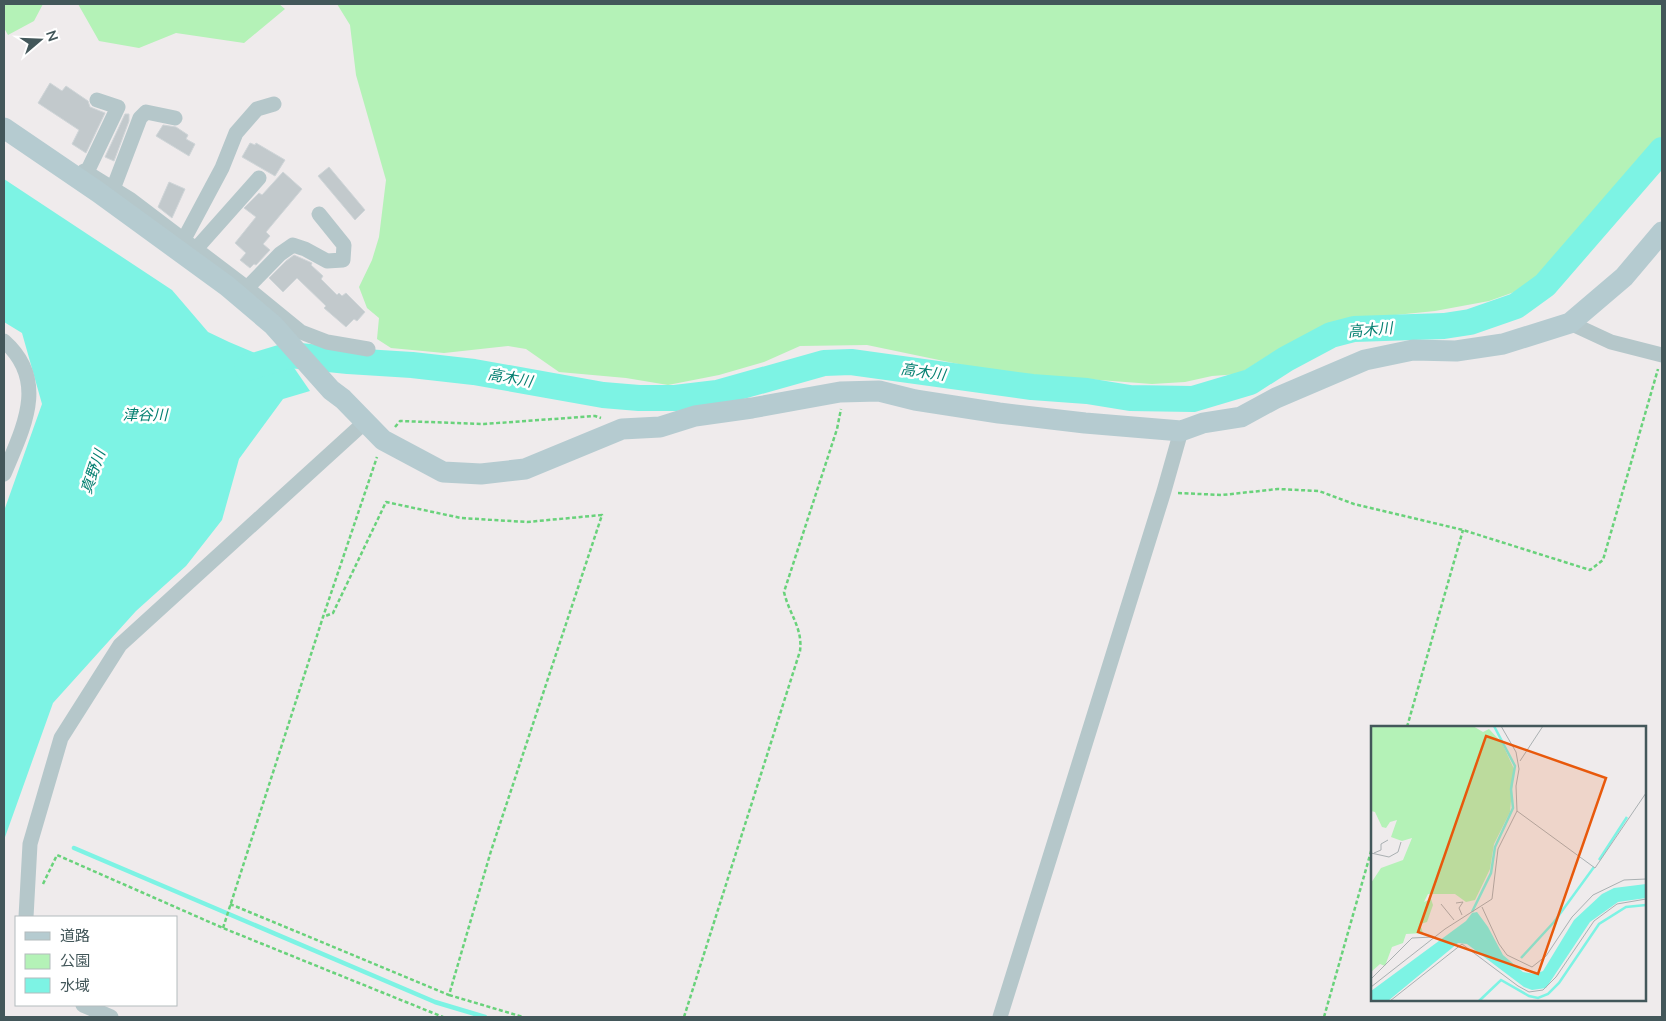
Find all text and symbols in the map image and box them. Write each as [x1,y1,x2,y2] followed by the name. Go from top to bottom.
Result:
[15,15,65,65] north arrow
[41,28,63,44] text: N
[1347,318,1395,342] water label: 高木川
[899,359,949,385] water label: 高木川
[486,364,536,392] water label: 高木川
[122,405,169,425] water label: 津谷川
[76,446,110,497] water label: 真野川
[1371,726,1646,1001] inset map
[15,916,178,1006] legend
[60,926,90,946] text: 道路
[60,951,90,971] text: 公園
[60,976,90,996] text: 水域

